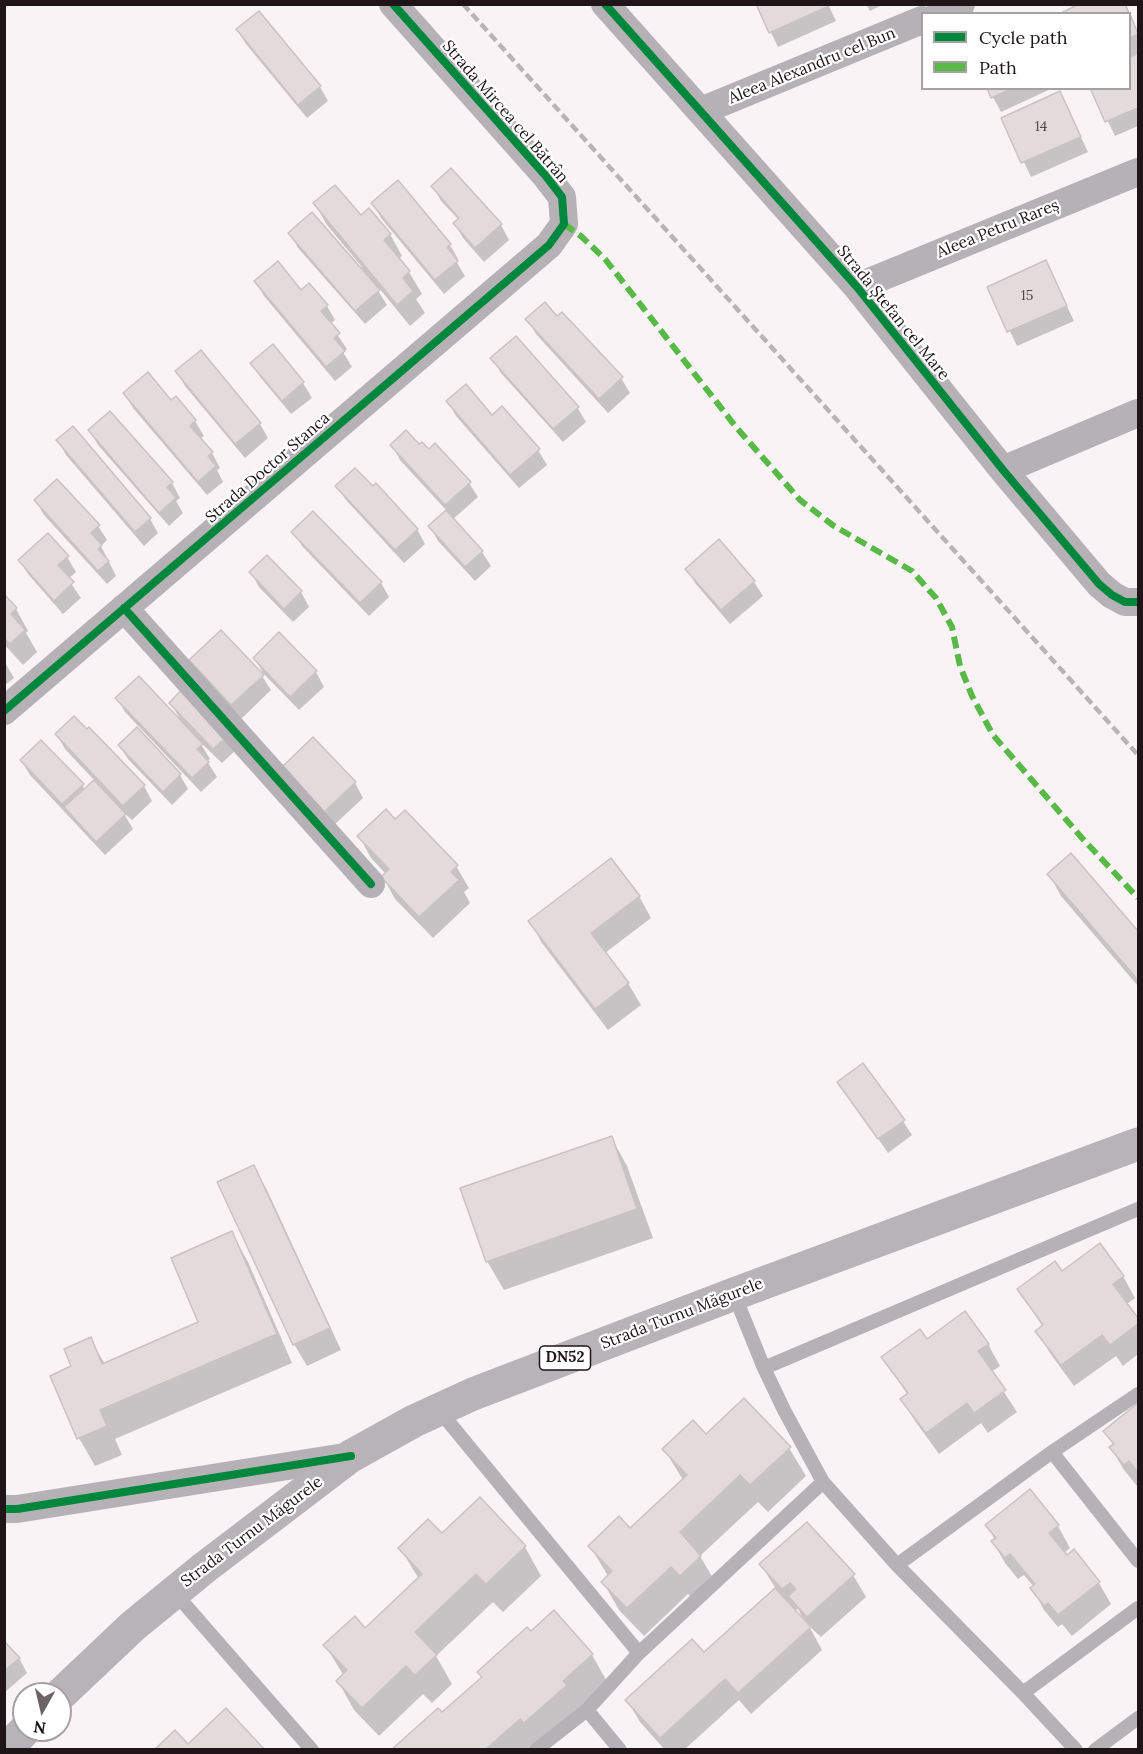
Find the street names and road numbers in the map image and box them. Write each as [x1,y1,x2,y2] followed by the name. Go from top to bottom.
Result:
[726,24,898,108] street label: Aleea Alexandru cel Bun
[438,37,572,187] street label: Strada Mircea cel Bătrân
[934,196,1062,262] street label: Aleea Petru Rareș
[833,242,953,384] street label: Strada Ștefan cel Mare
[202,409,334,527] street label: Strada Doctor Stanca
[598,1274,766,1354] street label: Strada Turnu Măgurele
[540,1346,590,1370] road number: DN52
[177,1473,327,1591] street label: Strada Turnu Măgurele

